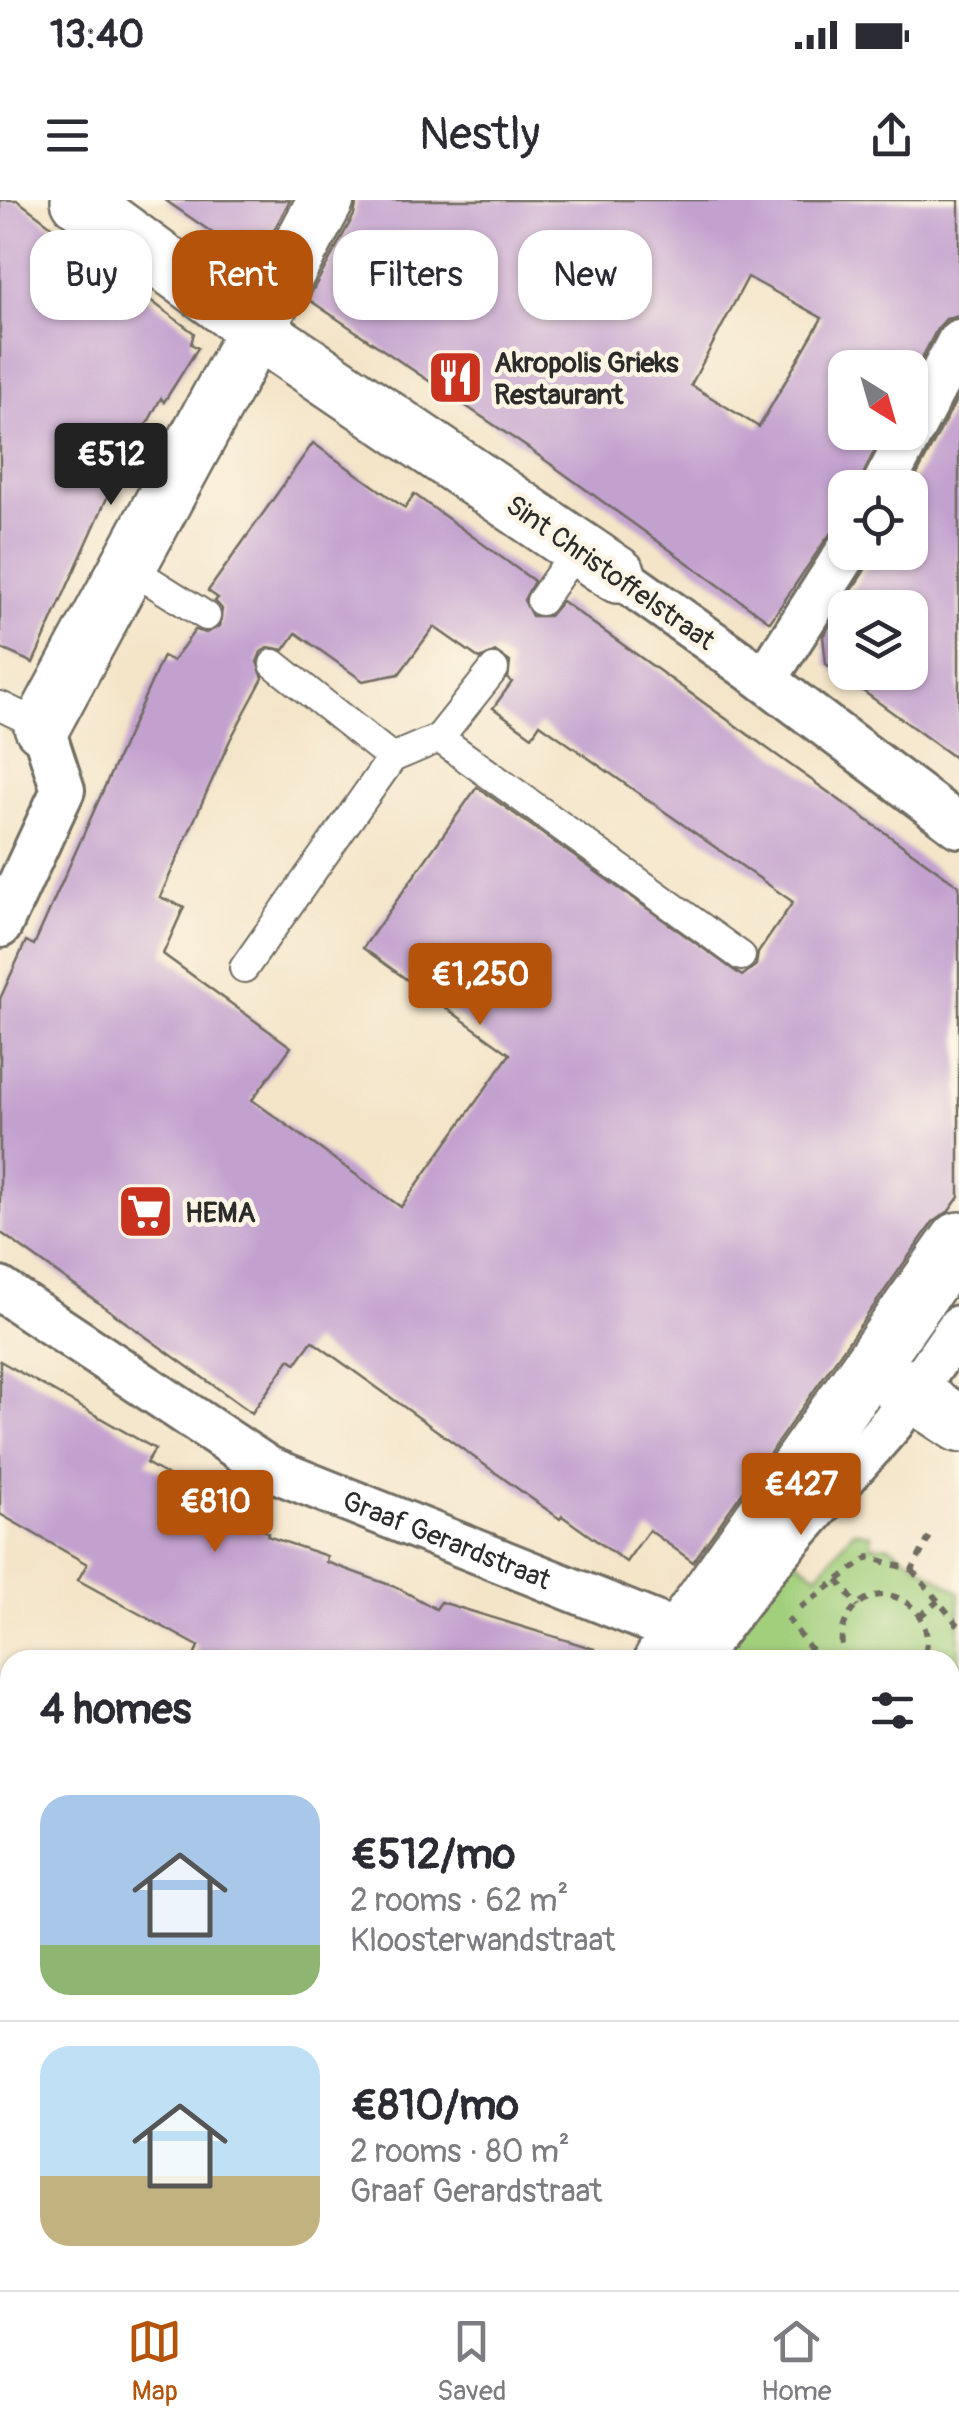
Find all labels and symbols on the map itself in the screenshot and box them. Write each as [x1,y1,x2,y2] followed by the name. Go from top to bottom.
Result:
[494,346,679,413] place label: Akropolis Grieks Restaurant
[425,348,485,408] restaurant icon: Akropolis Grieks Restaurant
[828,350,928,450] north arrow
[52,423,170,508] pin: €512
[499,488,722,659] street label: Sint Christoffelstraat
[399,943,561,1028] pin: €1,250
[116,1182,176,1242] supermarket icon: HEMA
[185,1196,256,1231] place label: HEMA
[742,1453,860,1538] pin: €427
[156,1470,274,1555] pin: €810
[337,1484,556,1599] street label: Graaf Gerardstraat

